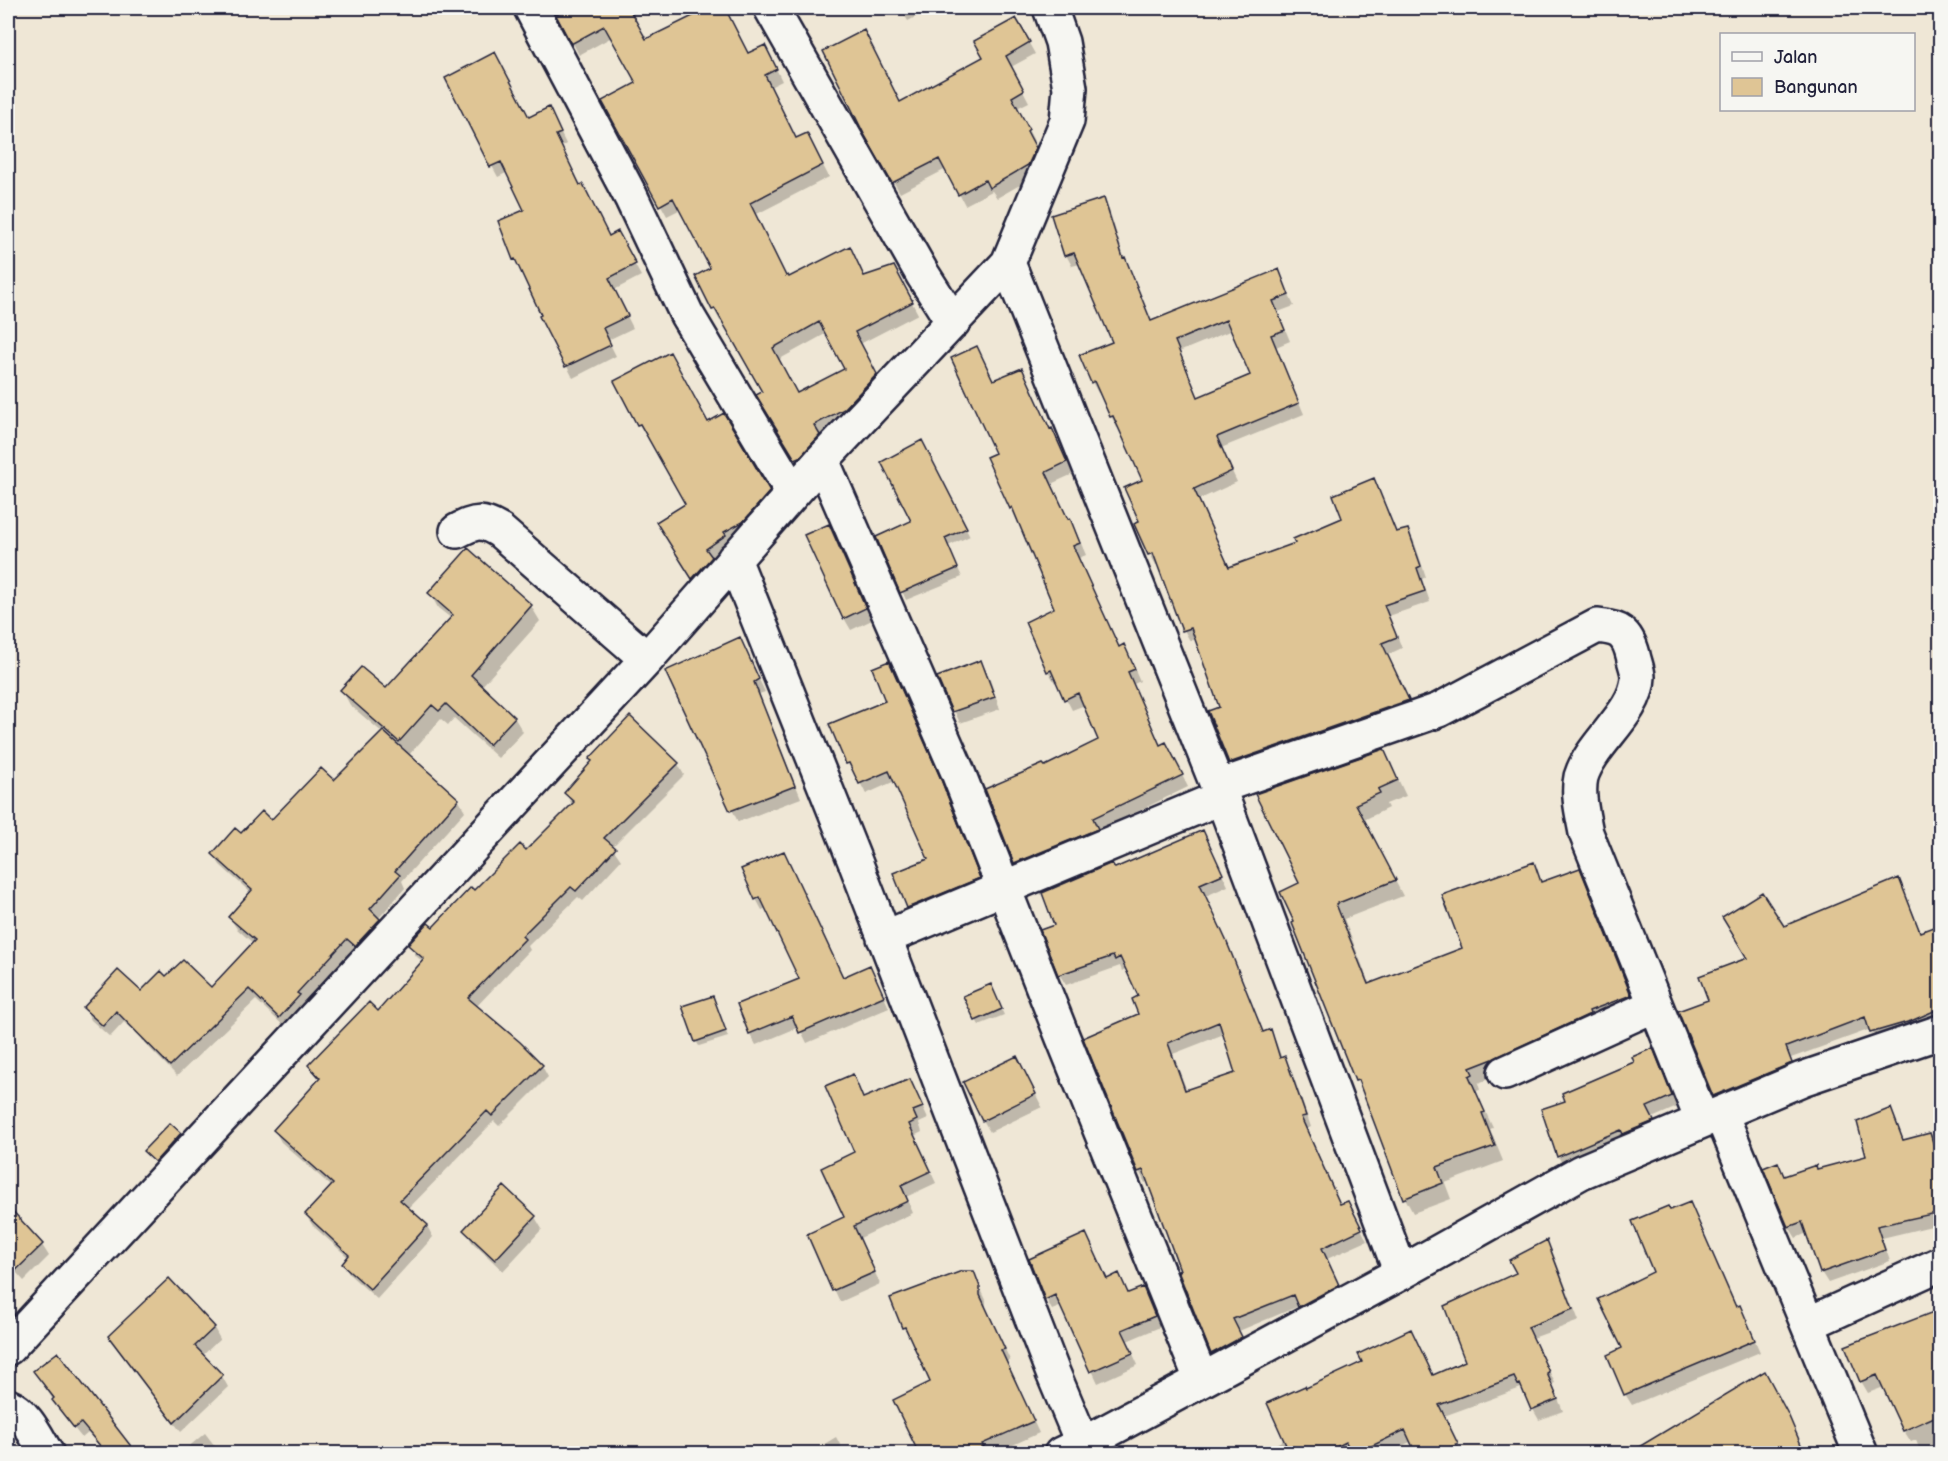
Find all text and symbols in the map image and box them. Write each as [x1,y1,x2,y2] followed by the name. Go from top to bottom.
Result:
[1720,33,1915,111] legend
[1774,47,1817,68] text: Jalan
[1774,77,1858,98] text: Bangunan

